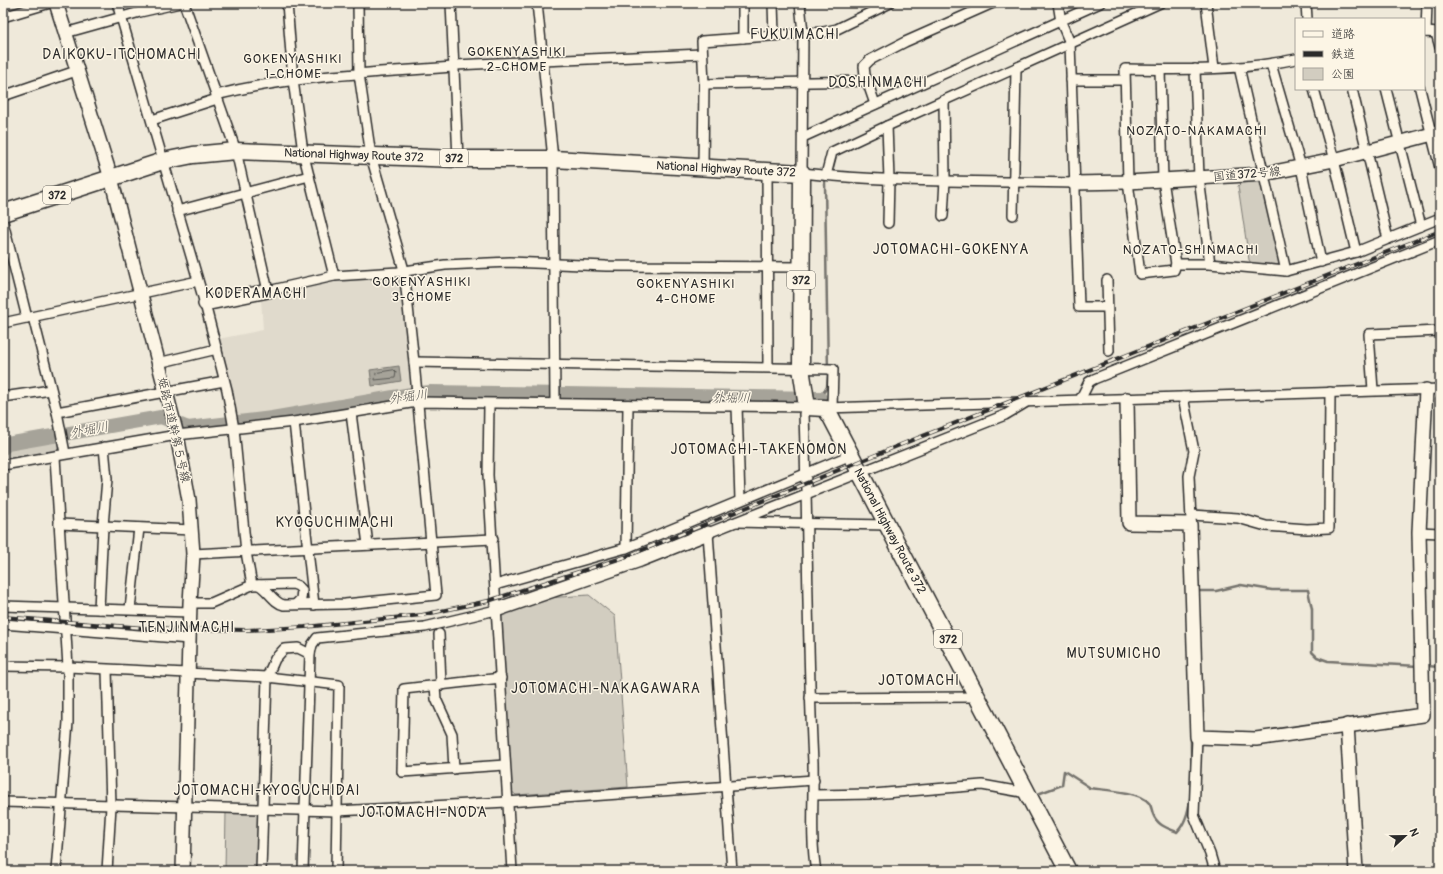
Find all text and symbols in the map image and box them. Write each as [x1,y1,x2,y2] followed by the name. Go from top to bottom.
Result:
[1295,18,1425,90] legend
[750,26,840,43] district label: FUKUIMACHI
[1331,27,1355,42] text: 道路
[467,44,567,75] district label: GOKENYASHIKI 2-CHOME
[42,46,202,63] district label: DAIKOKU-ITCHOMACHI
[1331,47,1355,62] text: 鉄道
[243,51,343,82] district label: GOKENYASHIKI 1-CHOME
[1331,67,1355,82] text: 公園
[828,74,928,91] district label: DOSHINMACHI
[1126,123,1268,139] district label: NOZATO-NAKAMACHI
[284,146,424,165] street label: National Highway Route 372
[440,149,468,167] road number: 372
[656,158,797,181] street label: National Highway Route 372
[1213,164,1281,185] street label: 国道372号線
[43,186,71,204] road number: 372
[873,241,1029,258] district label: JOTOMACHI-GOKENYA
[1123,242,1259,258] district label: NOZATO-SHINMACHI
[787,271,815,289] road number: 372
[372,274,472,305] district label: GOKENYASHIKI 3-CHOME
[636,276,736,307] district label: GOKENYASHIKI 4-CHOME
[205,285,307,302] district label: KODERAMACHI
[154,376,193,484] street label: 姫路市道幹第５号線
[388,386,429,408] water label: 外堀川
[711,390,751,406] water label: 外堀川
[69,419,110,441] water label: 外堀川
[670,441,848,458] district label: JOTOMACHI-TAKENOMON
[850,466,929,597] street label: National Highway Route 372
[275,514,395,531] district label: KYOGUCHIMACHI
[139,619,235,636] district label: TENJINMACHI
[934,630,962,648] road number: 372
[1067,645,1161,662] district label: MUTSUMICHO
[878,672,960,689] district label: JOTOMACHI
[511,680,701,697] district label: JOTOMACHI-NAKAGAWARA
[173,782,361,799] district label: JOTOMACHI-KYOGUCHIDAI
[358,804,488,821] district label: JOTOMACHI-NODA
[1385,816,1425,856] north arrow
[1406,827,1421,839] text: N

